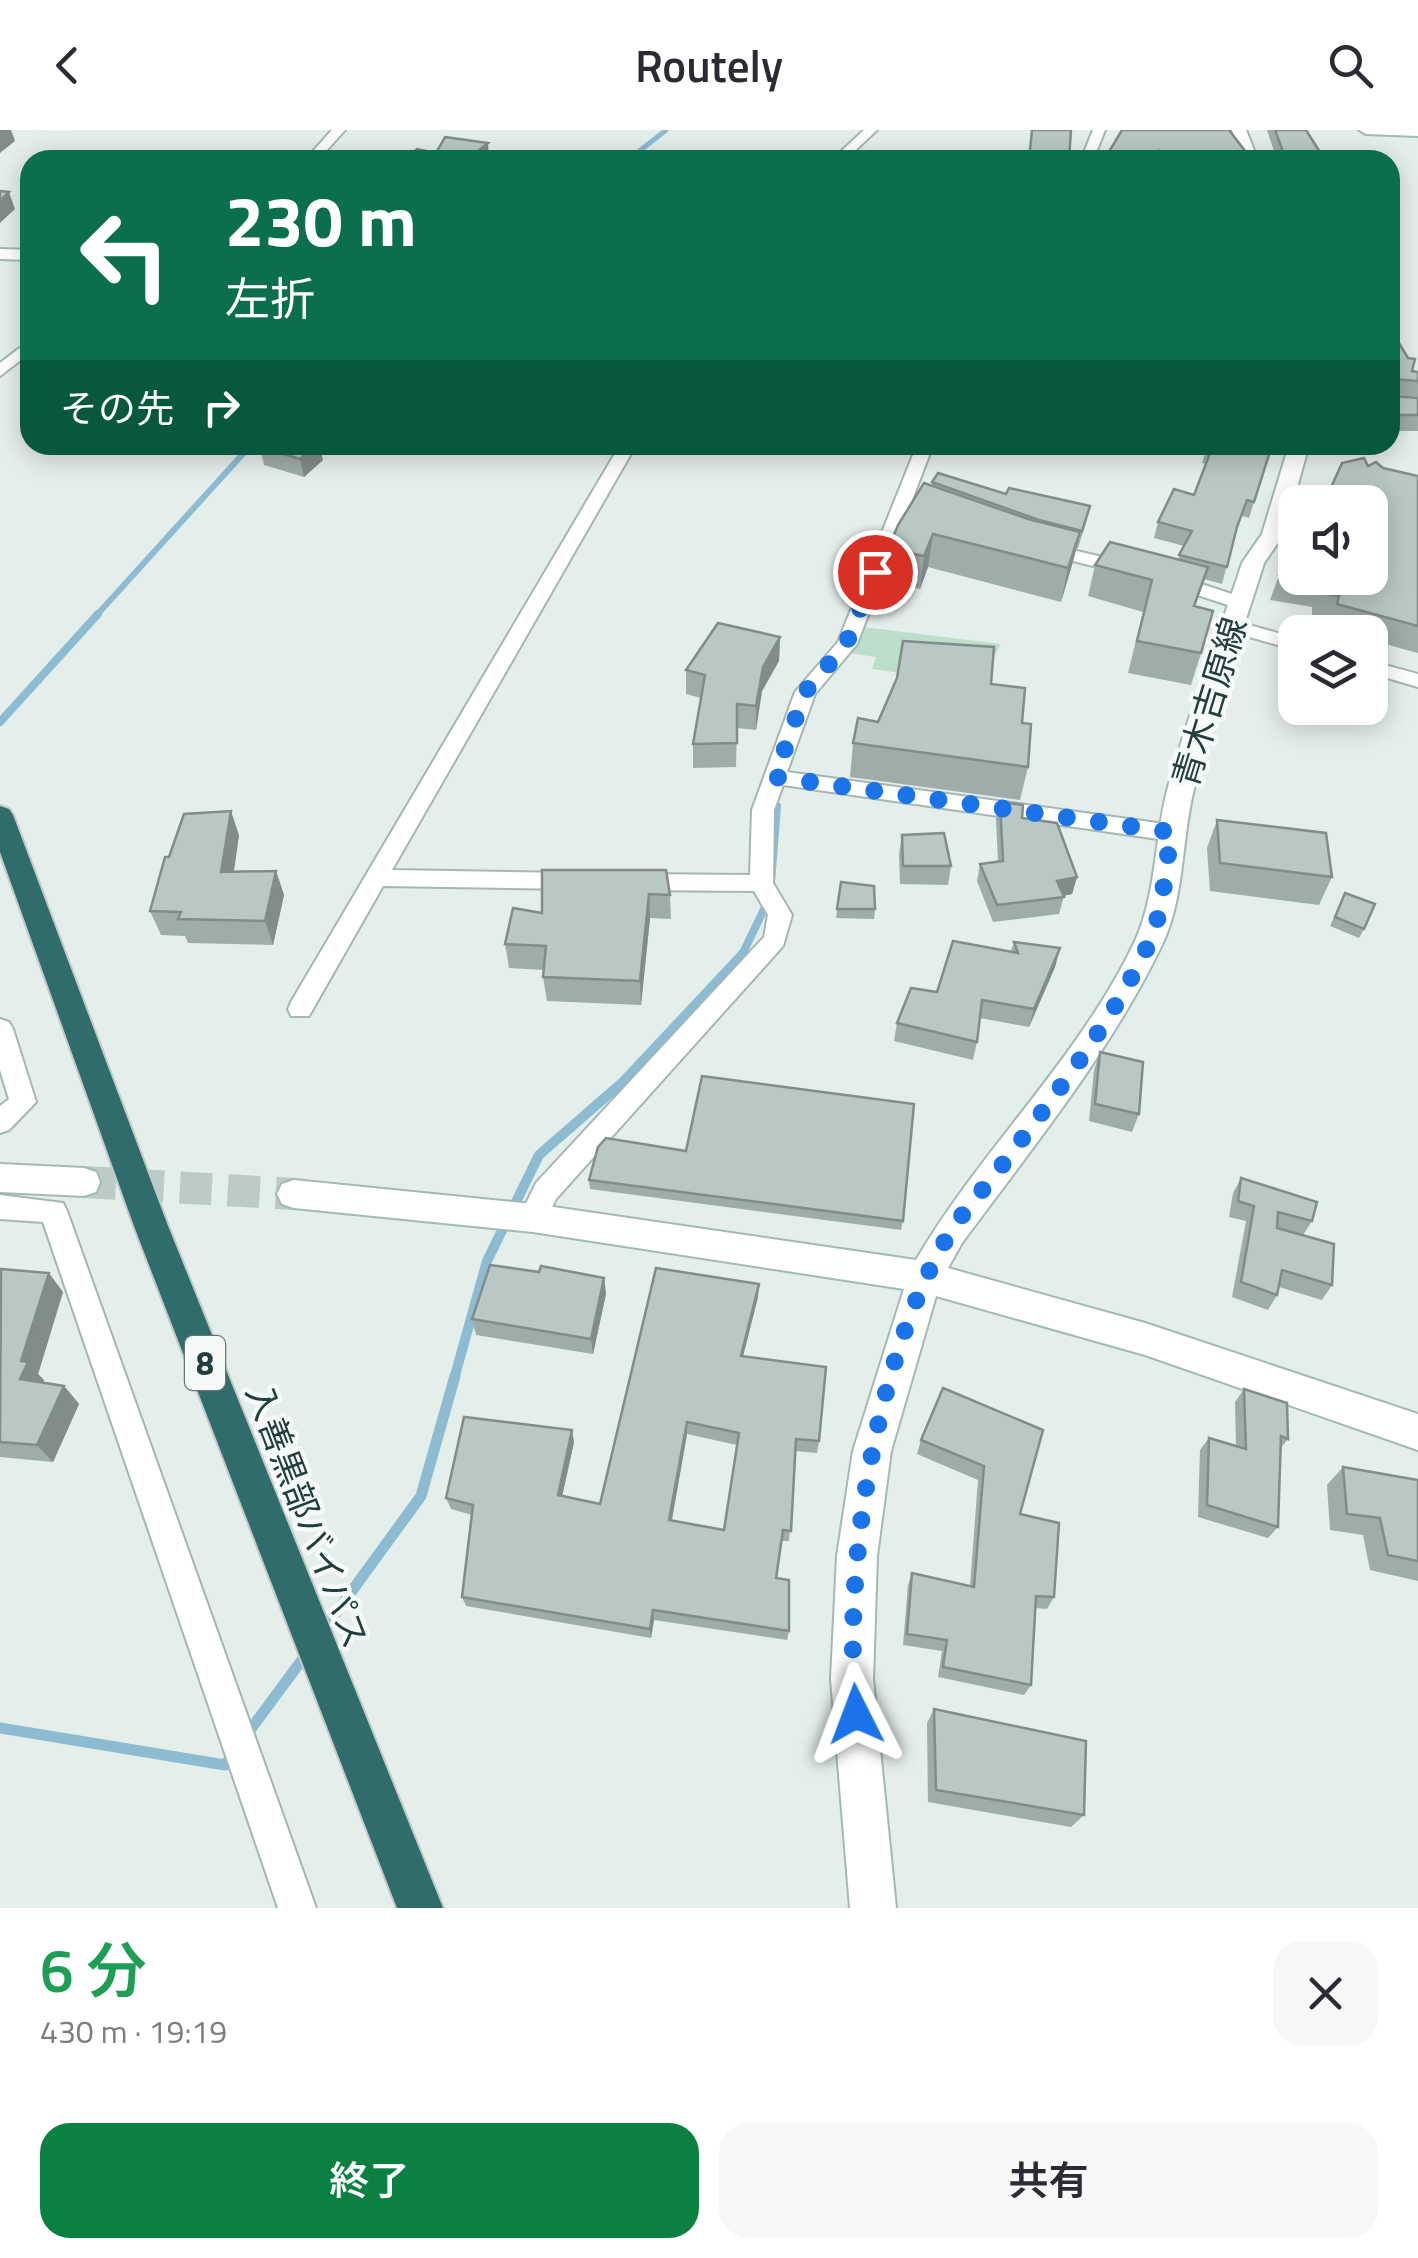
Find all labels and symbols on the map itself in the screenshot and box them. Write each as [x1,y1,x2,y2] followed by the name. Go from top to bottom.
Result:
[833,530,918,615] pin
[1158,610,1260,794] street label: 青木吉原線
[185,1336,225,1390] road number: 8
[233,1376,383,1656] street label: 入善黒部バイパス
[804,1662,908,1766] position arrow

